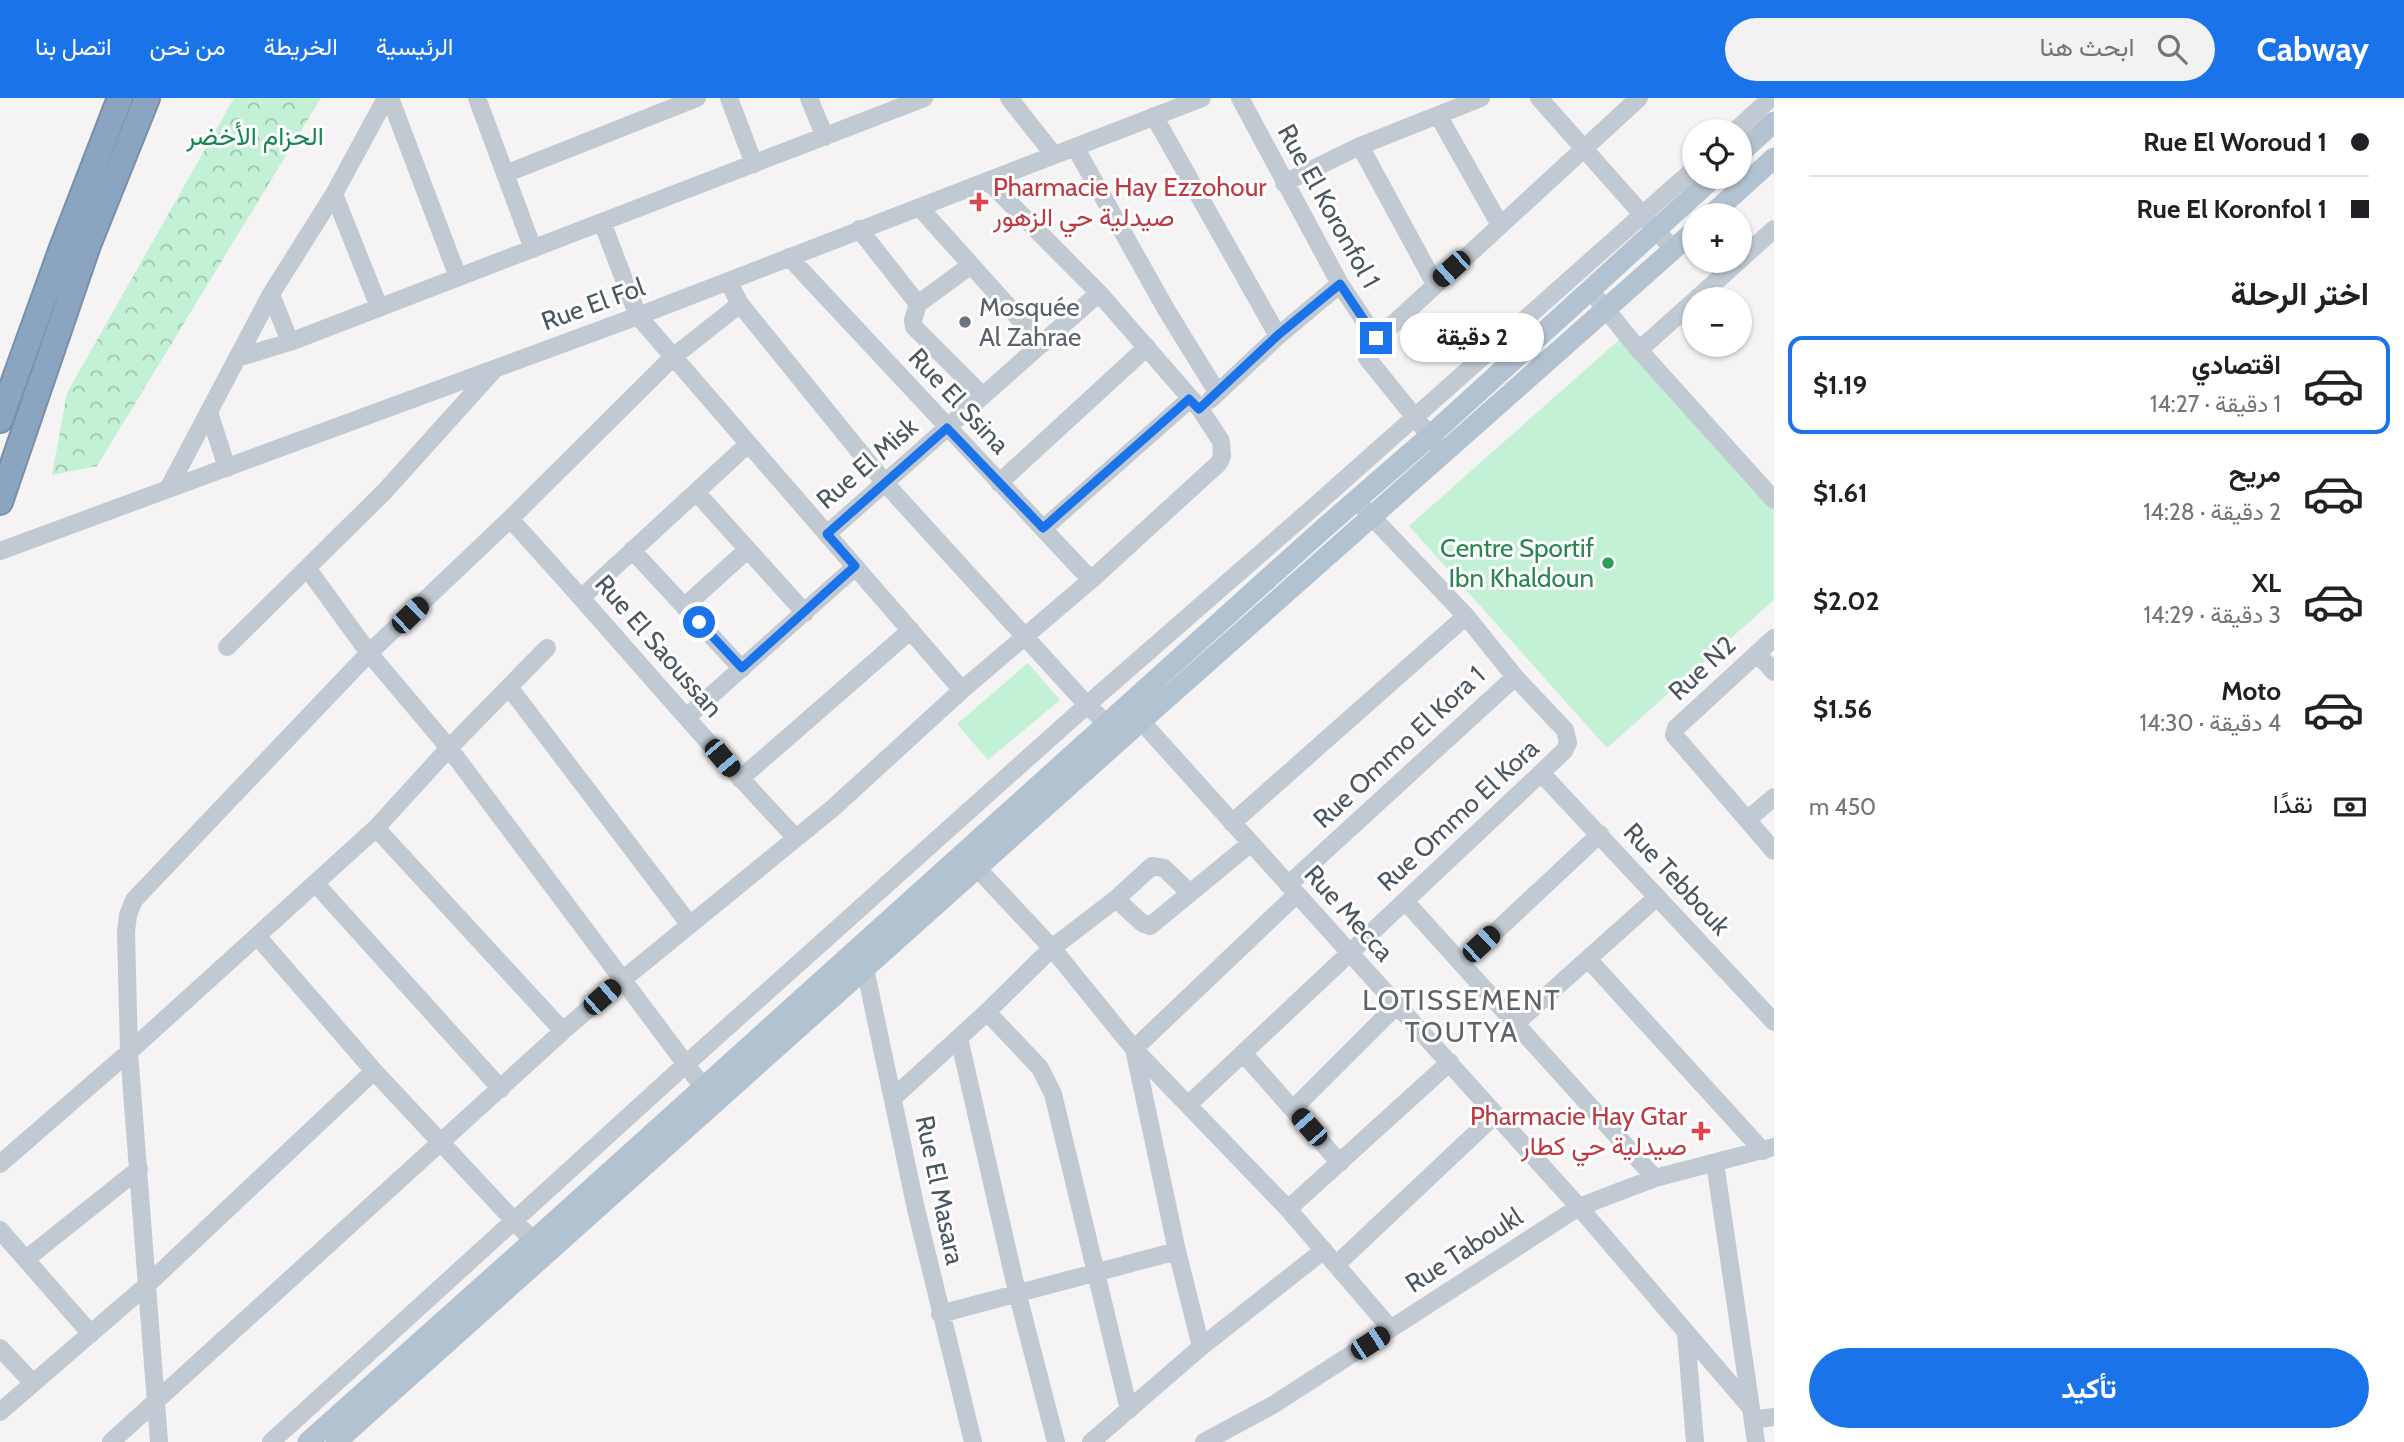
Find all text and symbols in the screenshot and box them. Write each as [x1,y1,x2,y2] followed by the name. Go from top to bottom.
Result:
[1725,18,2215,81] search box
[2257,29,2369,69] text: Cabway
[2153,30,2191,68] icon: search
[2039,31,2135,63] text: ابحث هنا
[35,32,112,61] text: اتصل بنا
[150,32,226,61] text: من نحن
[264,32,338,61] text: الخريطة
[376,32,453,61] text: الرئيسية
[1271,118,1387,294] street label: Rue El Koronfol 1
[1682,119,1752,357] map controls
[1682,119,1752,189] button: locate
[185,120,324,153] park label: الحزام الأخضر
[2143,126,2327,158] text: Rue El Woroud 1
[992,171,1267,238] place label: Pharmacie Hay Ezzohour صيدلية حي الزهور
[2137,193,2327,225] text: Rue El Koronfol 1
[971,194,987,210] marker: Pharmacie Hay Ezzohour صيدلية حي الزهور
[1682,203,1752,273] button: +
[1429,247,1474,291] car
[537,271,649,337] street label: Rue El Fol
[2231,274,2369,313] text: اختر الرحلة
[1682,287,1752,357] button: −
[979,291,1081,353] place label: Mosquée Al Zahrae
[957,314,973,330] marker: Mosquée Al Zahrae
[1400,314,1544,362] callout: 2 دقيقة
[1360,322,1392,354] route end
[1436,323,1508,351] text: 2 دقيقة
[902,341,1016,461] street label: Rue El Ssina
[2192,349,2281,381] text: اقتصادي
[2302,354,2365,417] icon: car
[1813,369,1867,401] text: $1.19
[2150,390,2281,418] text: 1 دقيقة · 14:27
[810,410,924,516] street label: Rue El Misk
[2229,457,2281,489] text: مريح
[2302,462,2365,525] icon: car
[1813,477,1868,509] text: $1.61
[2143,498,2281,526] text: 2 دقيقة · 14:28
[1440,532,1594,594] place label: Centre Sportif Ibn Khaldoun
[1600,555,1616,571] marker: Centre Sportif Ibn Khaldoun
[2252,567,2281,599] text: XL
[588,568,730,724] street label: Rue El Saoussan
[2302,570,2365,633] icon: car
[1813,585,1879,617] text: $2.02
[388,593,433,637] car
[2144,601,2281,629] text: 3 دقيقة · 14:29
[683,606,715,638] route start
[1662,629,1742,707] street label: Rue N2
[1307,660,1491,834] street label: Rue Ommo El Kora 1
[2221,675,2281,707] text: Moto
[2302,678,2365,741] icon: car
[1813,693,1872,725] text: $1.56
[2139,709,2281,737] text: 4 دقيقة · 14:30
[1371,732,1545,898] street label: Rue Ommo El Kora
[701,735,744,781] car
[2273,788,2313,820] text: نقدًا
[2331,788,2369,826] icon: cash
[1809,793,1876,821] text: 450 m
[1617,816,1737,942] street label: Rue Tebbouk
[1298,858,1401,968] street label: Rue Mecca
[1459,922,1504,966] car
[580,975,625,1019] car
[1362,983,1562,1049] district label: LOTISSEMENT TOUTYA
[1470,1100,1688,1167] place label: Pharmacie Hay Gtar صيدلية حي كطار
[1288,1104,1331,1150] car
[909,1112,972,1268] street label: Rue El Masara
[1693,1123,1709,1139] marker: Pharmacie Hay Gtar صيدلية حي كطار
[1399,1200,1529,1300] street label: Rue Taboukl
[1347,1323,1394,1363] car
[1809,1348,2369,1428] button: تأكيد

